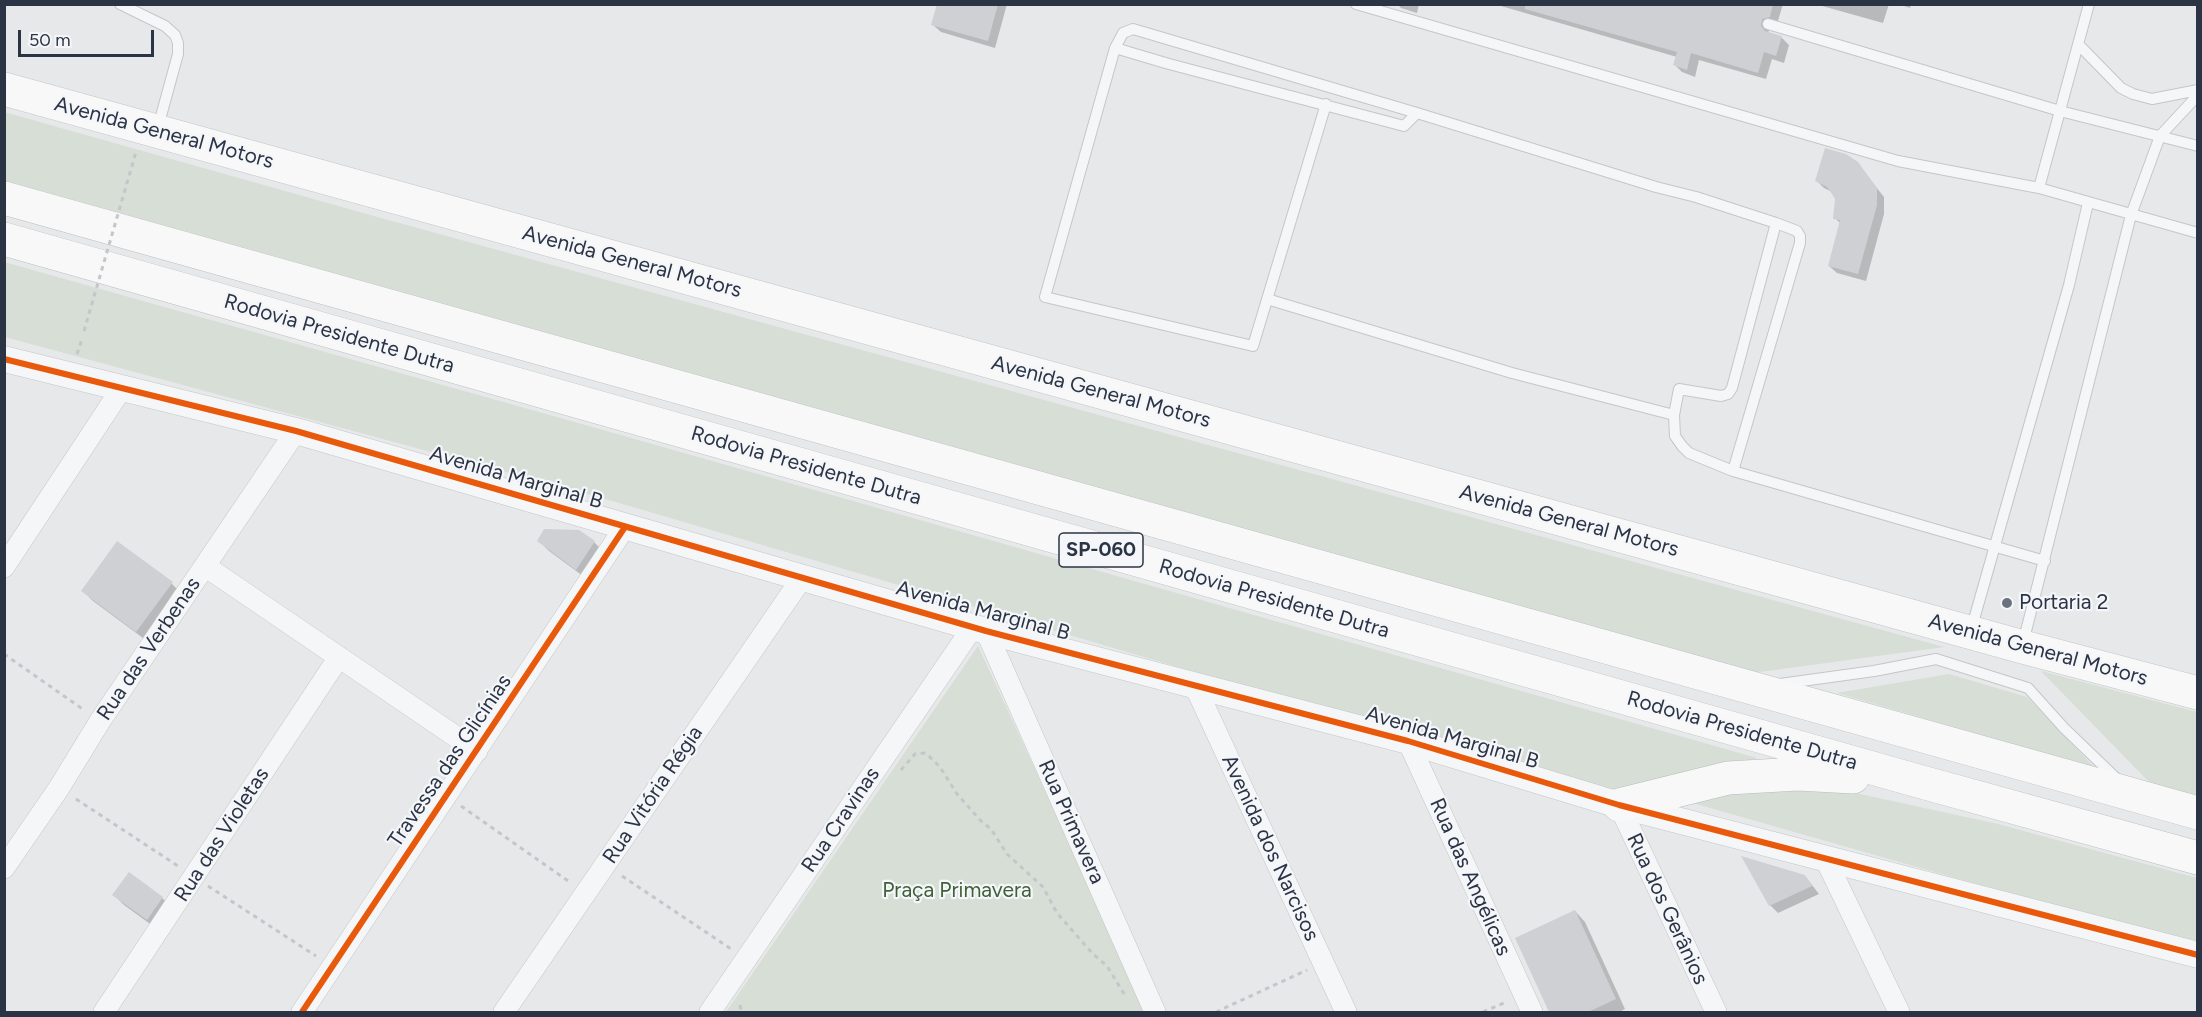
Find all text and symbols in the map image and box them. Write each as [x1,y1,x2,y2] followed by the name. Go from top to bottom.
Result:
[21,18,158,56] scale bar
[29,29,71,51] text: 50 m
[52,92,276,174] street label: Avenida General Motors
[520,221,744,303] street label: Avenida General Motors
[221,289,457,379] street label: Rodovia Presidente Dutra
[989,351,1213,433] street label: Avenida General Motors
[688,421,924,511] street label: Rodovia Presidente Dutra
[427,441,605,515] street label: Avenida Marginal B
[1457,480,1681,562] street label: Avenida General Motors
[1059,533,1143,567] road number: SP-060
[1156,554,1392,644] street label: Rodovia Presidente Dutra
[92,573,206,725] street label: Rua das Verbenas
[893,576,1073,646] street label: Avenida Marginal B
[2019,590,2108,616] place label: Portaria 2
[2000,596,2014,610] marker: Portaria 2
[1926,609,2150,691] street label: Avenida General Motors
[383,670,517,852] street label: Travessa das Glicínias
[1624,686,1860,776] street label: Rodovia Presidente Dutra
[1363,701,1541,775] street label: Avenida Marginal B
[598,721,708,869] street label: Rua Vitória Régia
[1216,751,1324,945] street label: Avenida dos Narcisos
[1032,756,1110,888] street label: Rua Primavera
[169,763,275,907] street label: Rua das Violetas
[797,763,885,877] street label: Rua Cravinas
[1424,794,1516,960] street label: Rua das Angélicas
[1621,829,1713,989] street label: Rua dos Gerânios
[882,878,1032,904] park label: Praça Primavera

